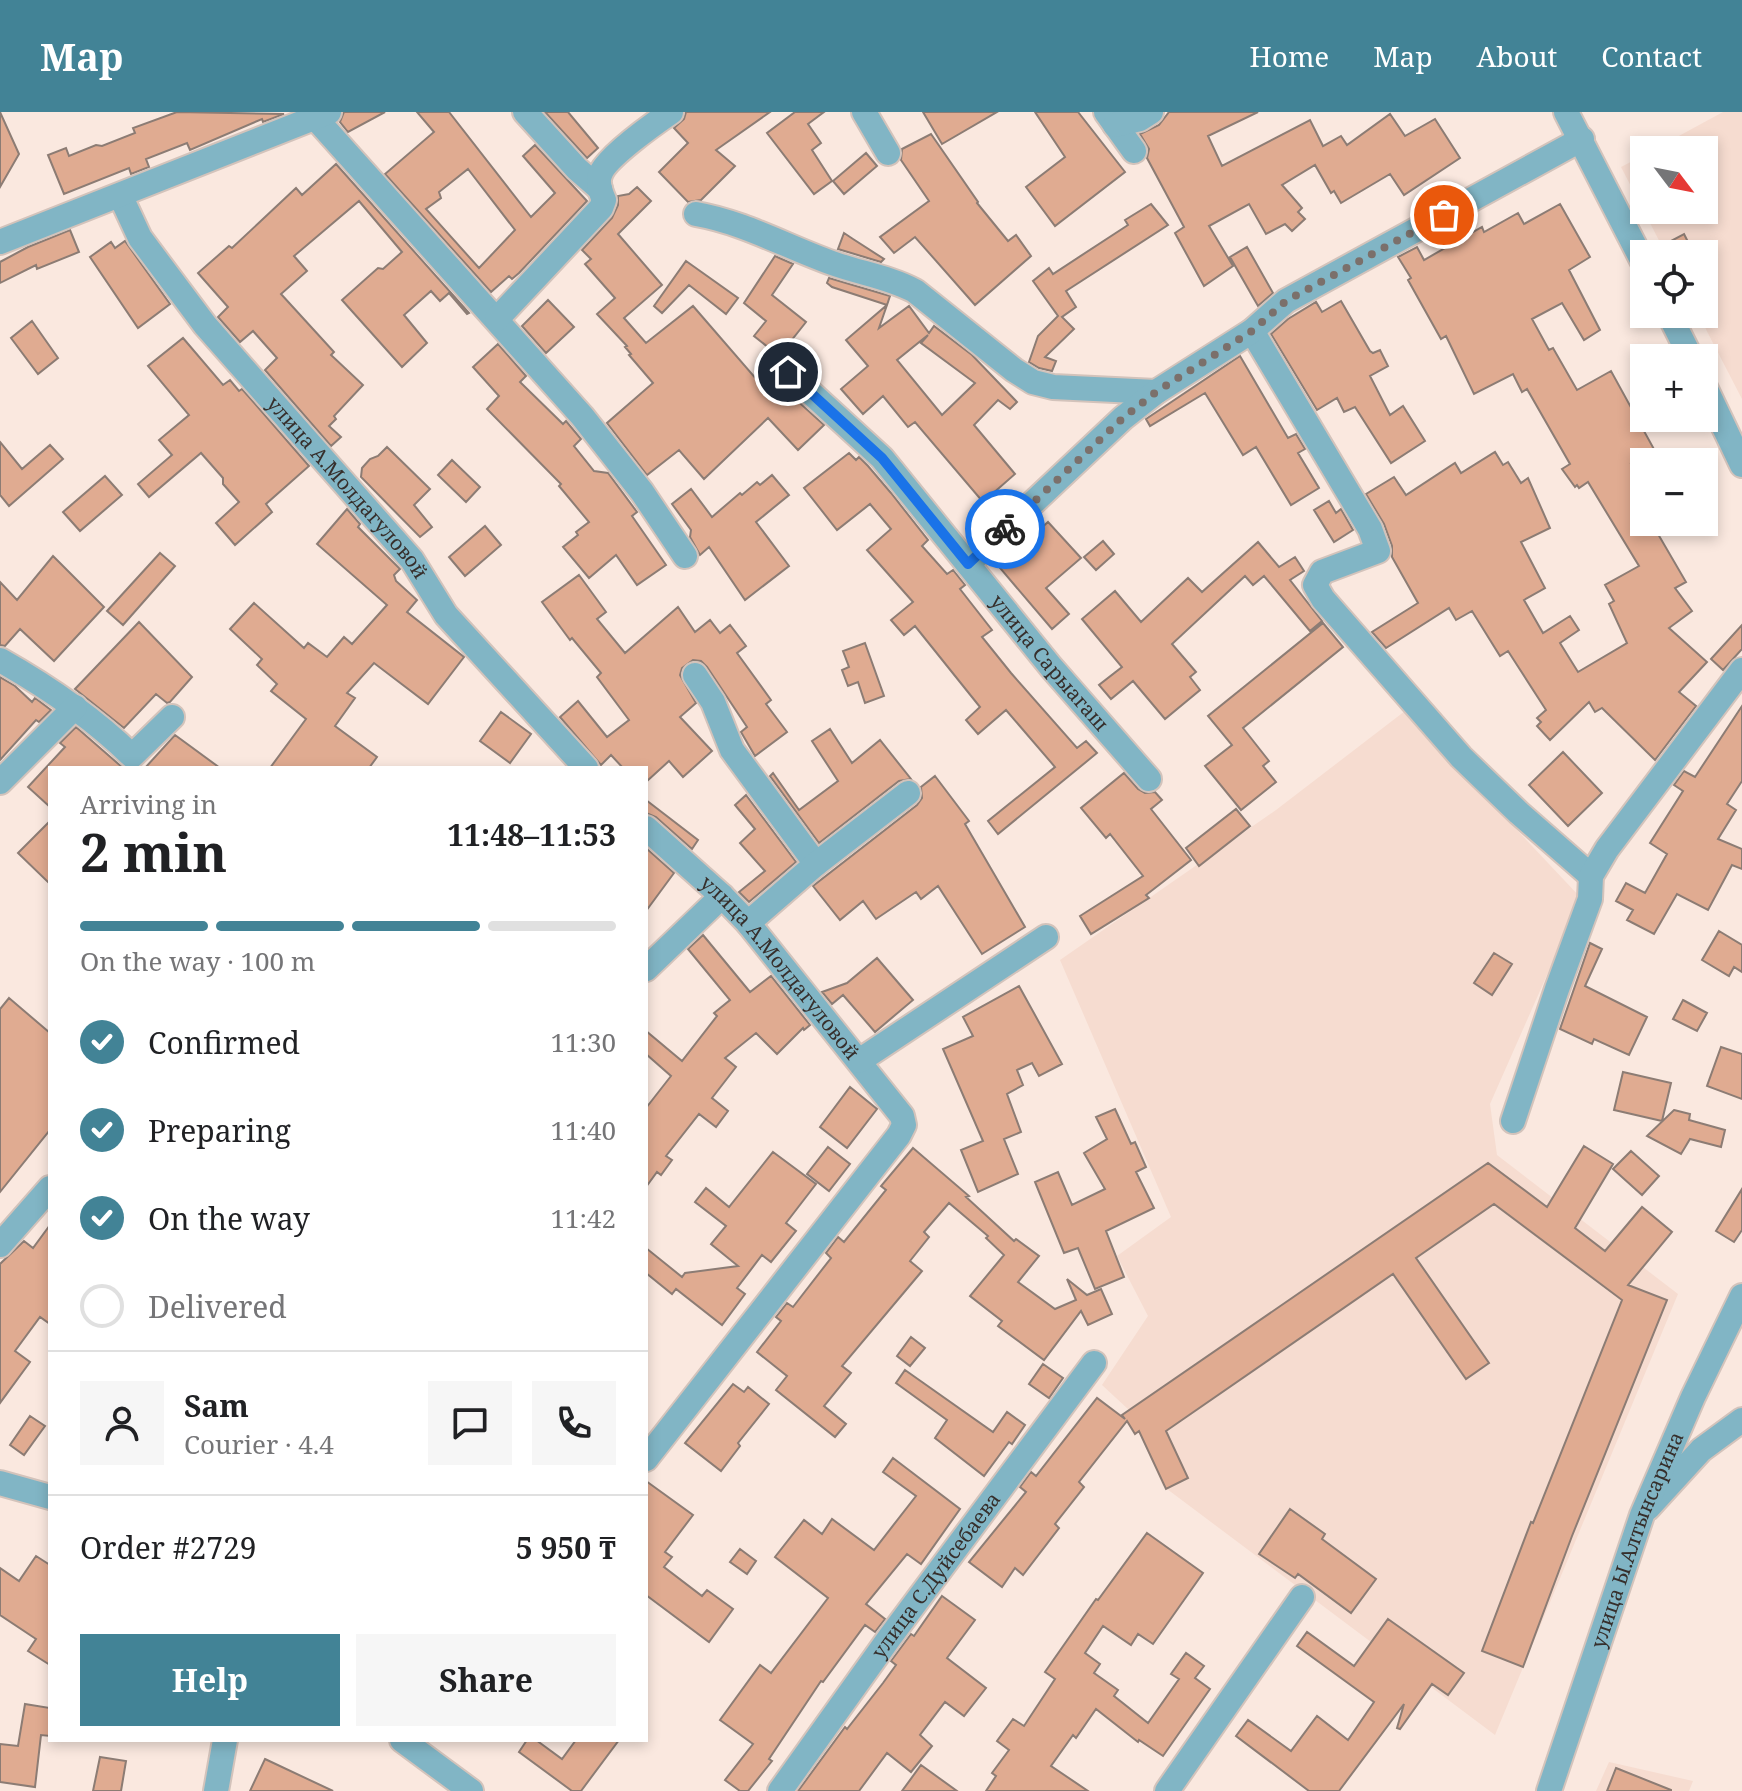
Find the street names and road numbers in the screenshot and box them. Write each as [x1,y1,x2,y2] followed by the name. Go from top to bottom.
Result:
[261,390,434,584] street label: улица А.Молдагуловой
[985,588,1115,737] street label: улица Сарыагаш
[695,869,866,1065] street label: улица А.Молдагуловой
[1584,1427,1689,1652] street label: улица Ы.Алтынсарина
[865,1487,1006,1664] street label: улица С.Дуйсебаева

